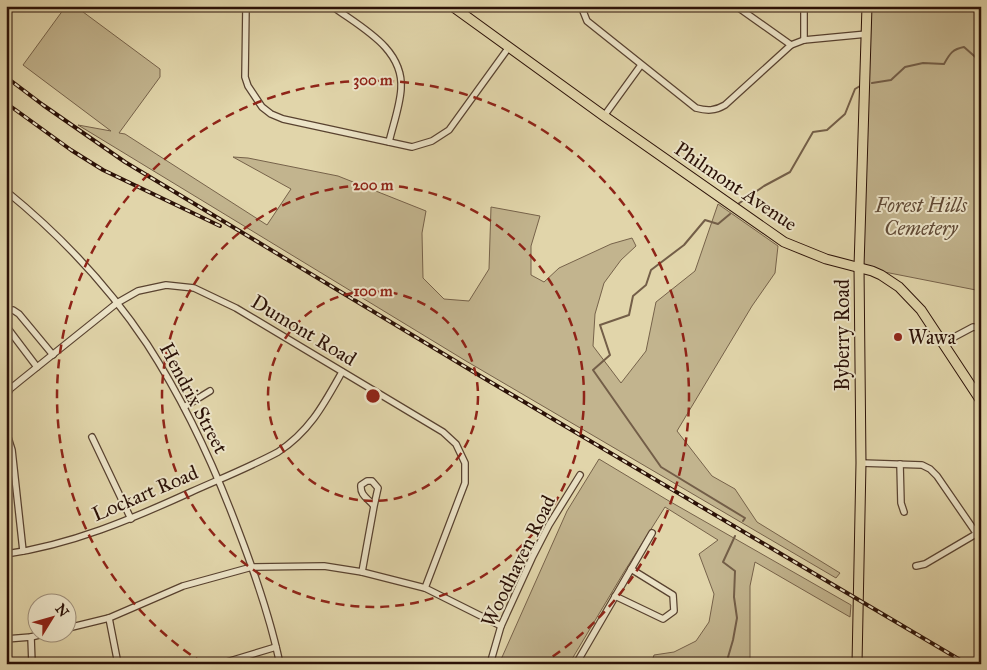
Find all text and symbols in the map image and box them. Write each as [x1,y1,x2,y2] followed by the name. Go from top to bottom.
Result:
[353,71,393,90] text: 300 m
[670,136,802,236] street label: Philmont Avenue
[353,176,394,194] text: 200 m
[874,193,968,240] park label: Forest Hills Cemetery
[830,279,854,391] street label: Byberry Road
[353,282,393,300] text: 100 m
[247,289,361,371] street label: Dumont Road
[908,325,956,349] place label: Wawa
[892,331,904,343] marker: Wawa
[155,338,233,458] street label: Hendrix Street
[364,387,382,405] centre of rings
[88,460,202,526] street label: Lockart Road
[476,491,560,631] street label: Woodhaven Road
[28,592,78,642] north arrow
[52,601,72,620] text: N

